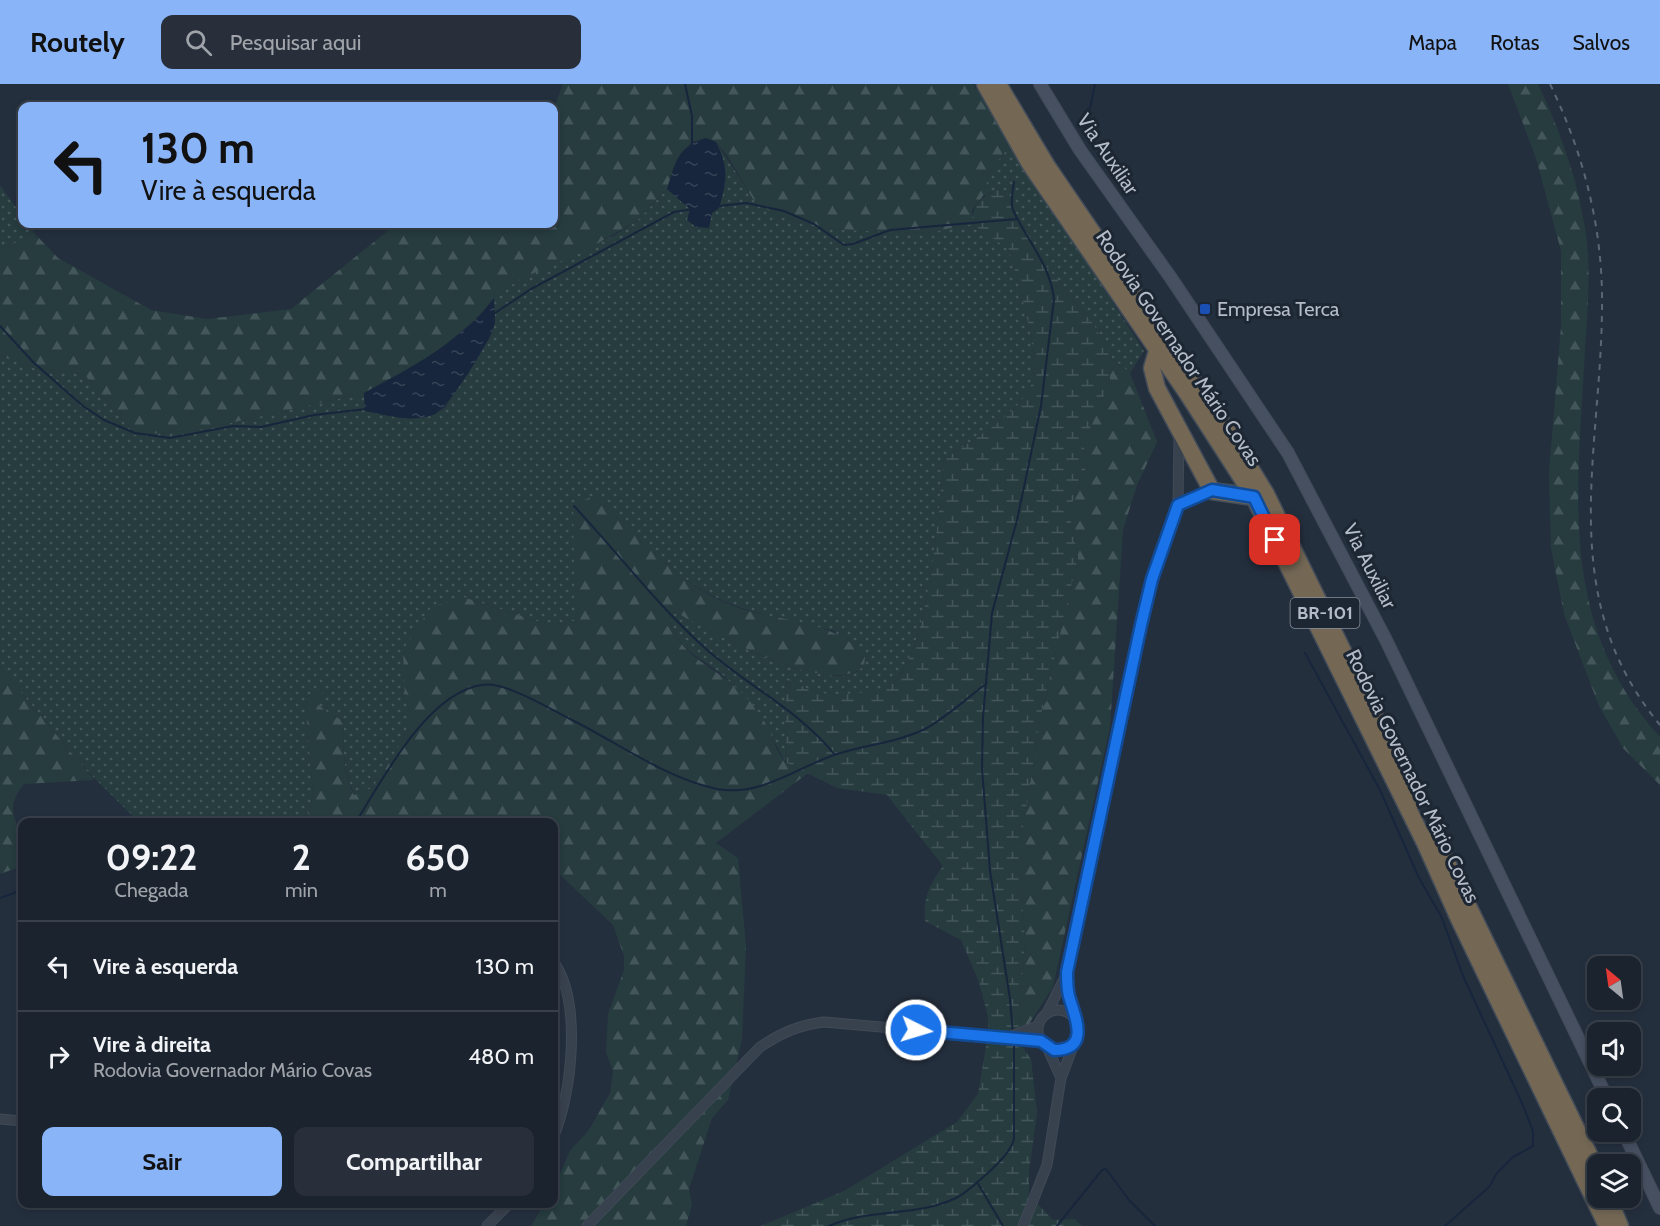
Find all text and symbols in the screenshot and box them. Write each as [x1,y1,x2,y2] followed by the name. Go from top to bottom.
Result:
[161,15,581,69] search box
[30,25,125,59] text: Routely
[182,26,215,59] icon: search
[230,29,361,56] text: Pesquisar aqui
[1408,30,1457,55] text: Mapa
[1490,30,1539,55] text: Rotas
[1572,30,1630,55] text: Salvos
[1072,109,1144,200] street label: Via Auxiliar
[141,122,255,174] text: 130 m
[42,126,120,204] icon: left
[141,174,316,207] text: Vire à esquerda
[1091,226,1267,470] street label: Rodovia Governador Mário Covas
[1217,297,1340,321] place label: Empresa Terca
[1198,302,1212,316] marker: Empresa Terca
[1249,514,1300,565] pin
[1338,519,1402,613] street label: Via Auxiliar
[1258,523,1291,556] icon: arrive
[1290,598,1360,628] road number: BR-101
[1341,645,1485,907] street label: Rodovia Governador Mário Covas
[106,835,197,879] text: 09:22
[292,835,311,879] text: 2
[405,835,470,879] text: 650
[115,878,188,902] text: Chegada
[285,878,318,902] text: min
[429,878,447,902] text: m
[42,950,75,983] icon: left
[93,953,238,980] text: Vire à esquerda
[475,953,534,980] text: 130 m
[1587,956,1641,1010] north arrow
[1587,956,1641,1208] map controls
[884,998,948,1062] position arrow
[1587,1022,1641,1076] button: sound
[93,1031,211,1058] text: Vire à direita
[42,1040,75,1073] icon: right
[468,1043,534,1070] text: 480 m
[93,1058,372,1082] text: Rodovia Governador Mário Covas
[1587,1088,1641,1142] button: search
[42,1127,282,1196] button: Sair
[294,1127,534,1196] button: Compartilhar
[1587,1154,1641,1208] button: layers

